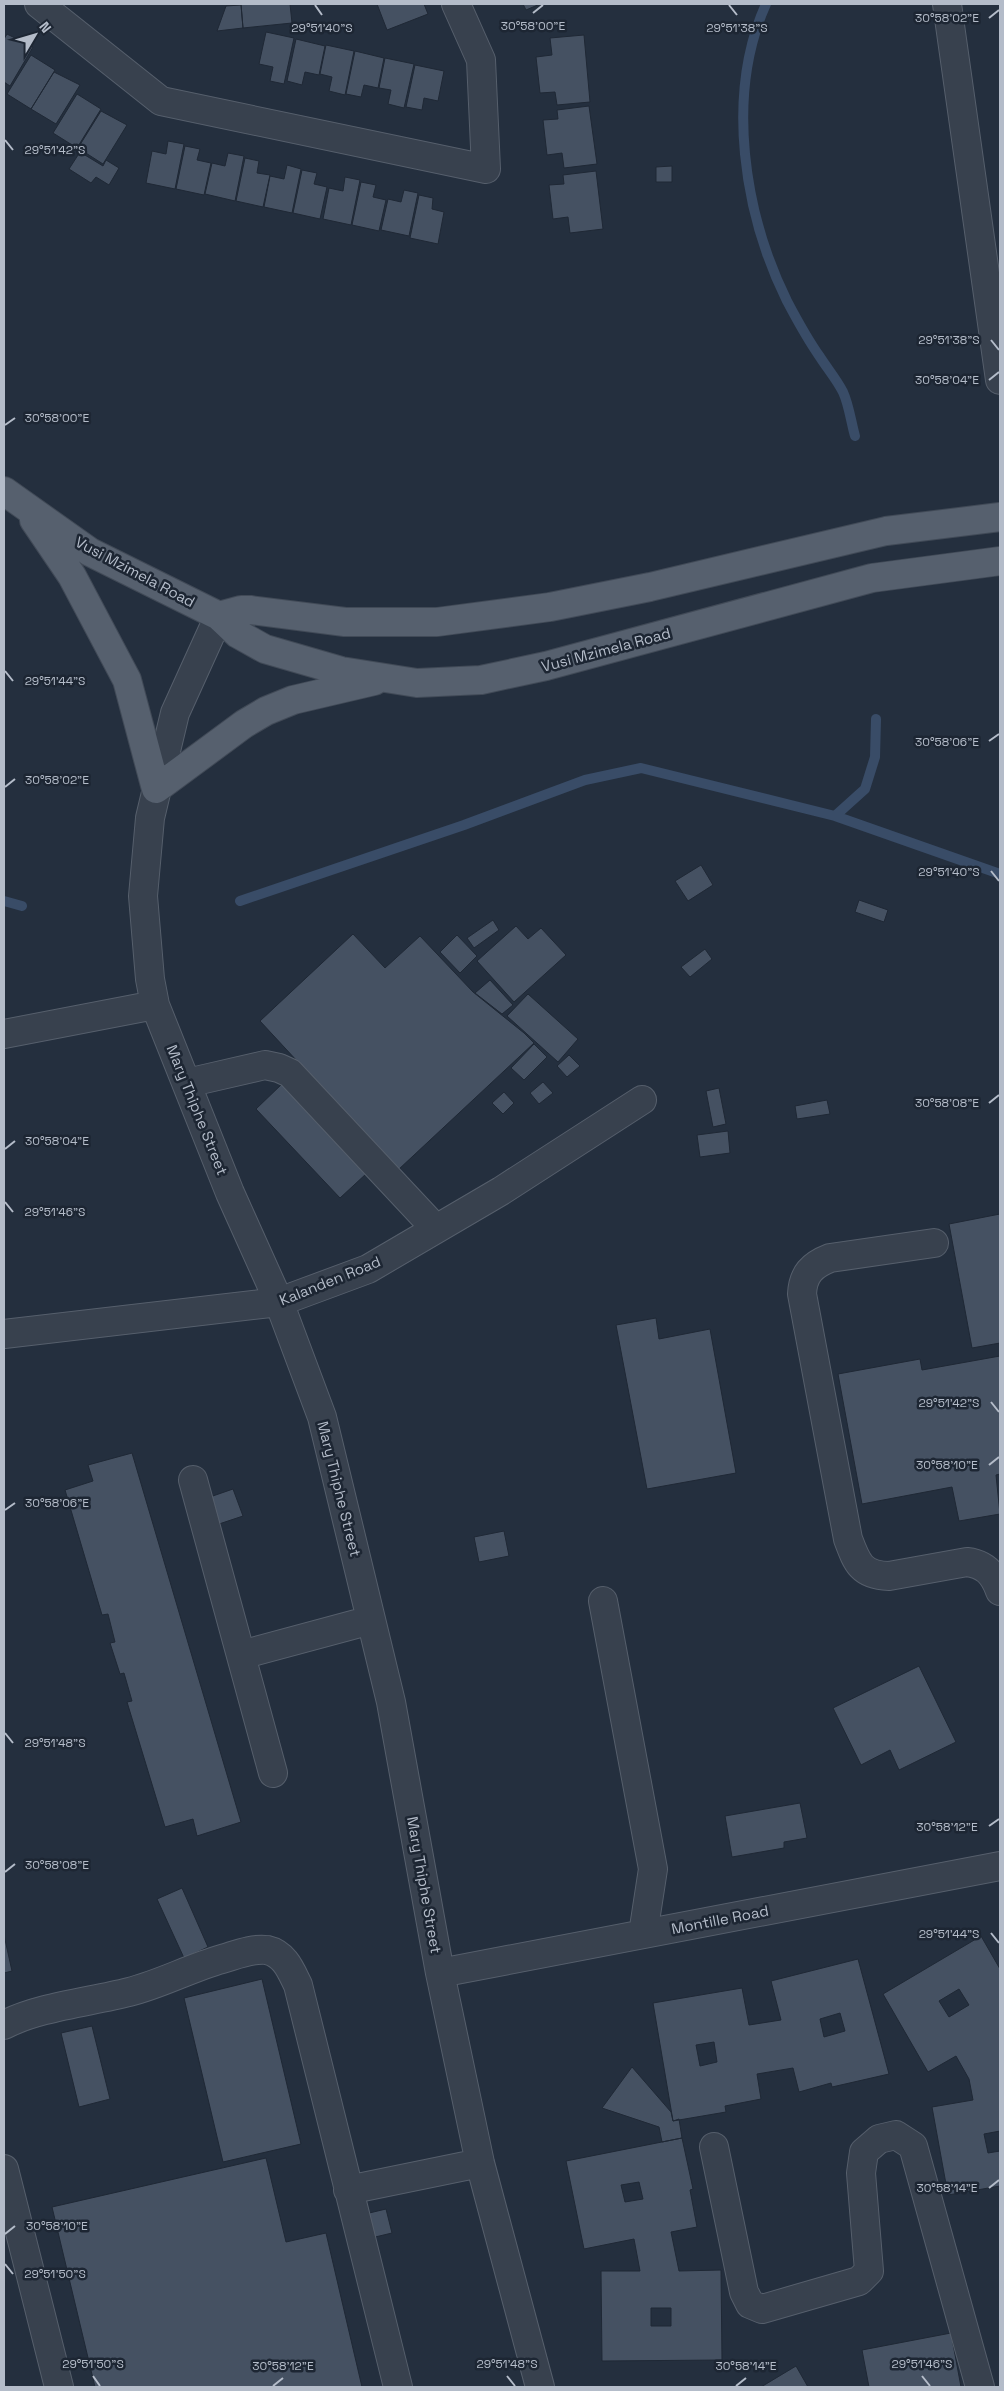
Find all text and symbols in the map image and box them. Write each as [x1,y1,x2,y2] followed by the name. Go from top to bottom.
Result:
[10,10,60,60] north arrow
[915,10,979,26] text: 30°58'02"E
[35,18,55,36] text: N
[501,18,565,34] text: 30°58'00"E
[291,20,353,36] text: 29°51'40"S
[706,20,768,36] text: 29°51'38"S
[25,142,85,158] text: 29°51'42"S
[918,332,980,348] text: 29°51'38"S
[915,372,979,388] text: 30°58'04"E
[25,410,89,426] text: 30°58'00"E
[72,532,198,611] street label: Vusi Mzimela Road
[539,623,673,676] street label: Vusi Mzimela Road
[25,673,85,689] text: 29°51'44"S
[915,734,979,750] text: 30°58'06"E
[25,772,89,788] text: 30°58'02"E
[918,864,980,880] text: 29°51'40"S
[163,1042,232,1178] street label: Mary Thiphe Street
[915,1095,979,1111] text: 30°58'08"E
[25,1133,89,1149] text: 30°58'04"E
[25,1204,85,1220] text: 29°51'46"S
[276,1252,383,1310] street label: Kalanden Road
[919,1395,979,1411] text: 29°51'42"S
[313,1419,366,1559] street label: Mary Thiphe Street
[916,1457,978,1473] text: 30°58'10"E
[25,1495,89,1511] text: 30°58'06"E
[24,1735,86,1751] text: 29°51'48"S
[403,1815,446,1955] street label: Mary Thiphe Street
[916,1819,978,1835] text: 30°58'12"E
[25,1857,89,1873] text: 30°58'08"E
[670,1901,770,1938] street label: Montille Road
[919,1926,979,1942] text: 29°51'44"S
[916,2180,978,2196] text: 30°58'14"E
[26,2218,88,2234] text: 30°58'10"E
[24,2266,86,2282] text: 29°51'50"S
[62,2356,124,2372] text: 29°51'50"S
[476,2356,538,2372] text: 29°51'48"S
[892,2356,952,2372] text: 29°51'46"S
[252,2358,314,2374] text: 30°58'12"E
[715,2358,777,2374] text: 30°58'14"E

